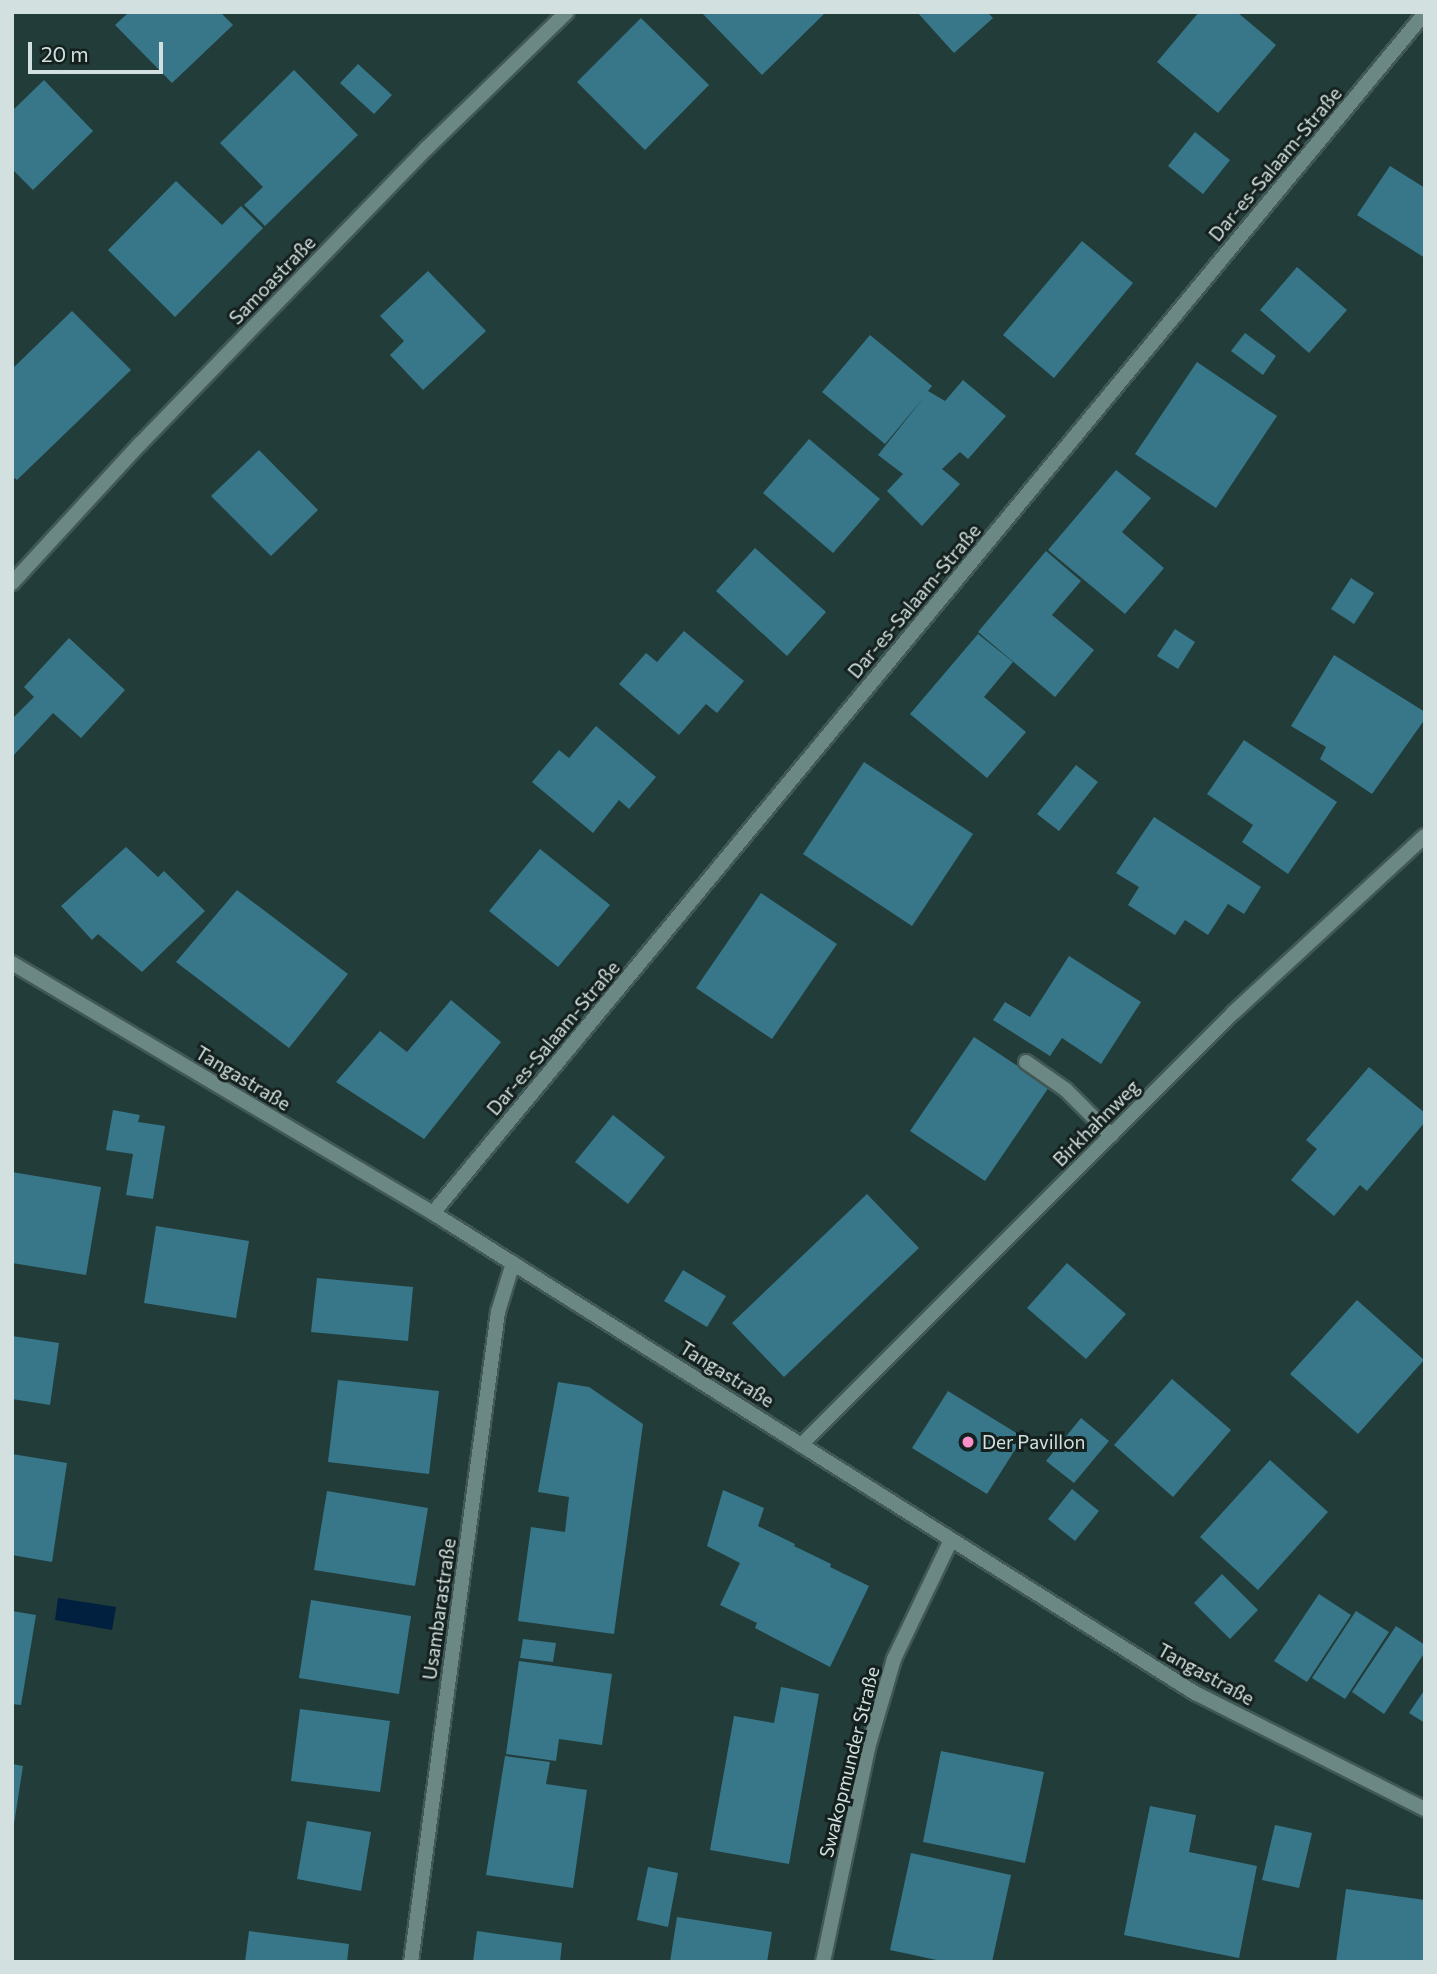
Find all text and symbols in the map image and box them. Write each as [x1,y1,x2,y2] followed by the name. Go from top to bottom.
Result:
[32,28,166,72] scale bar
[41,41,89,66] text: 20 m
[1204,82,1346,246] street label: Dar-es-Salaam-Straße
[224,231,320,329] street label: Samoastraße
[843,519,985,683] street label: Dar-es-Salaam-Straße
[482,956,624,1120] street label: Dar-es-Salaam-Straße
[191,1041,295,1115] street label: Tangastraße
[1048,1075,1144,1171] street label: Birkhahnweg
[676,1336,778,1412] street label: Tangastraße
[982,1431,1085,1453] place label: Der Pavillon
[960,1434,976,1450] marker: Der Pavillon
[418,1537,460,1681] street label: Usambarastraße
[1154,1638,1258,1710] street label: Tangastraße
[814,1664,884,1860] street label: Swakopmunder Straße

